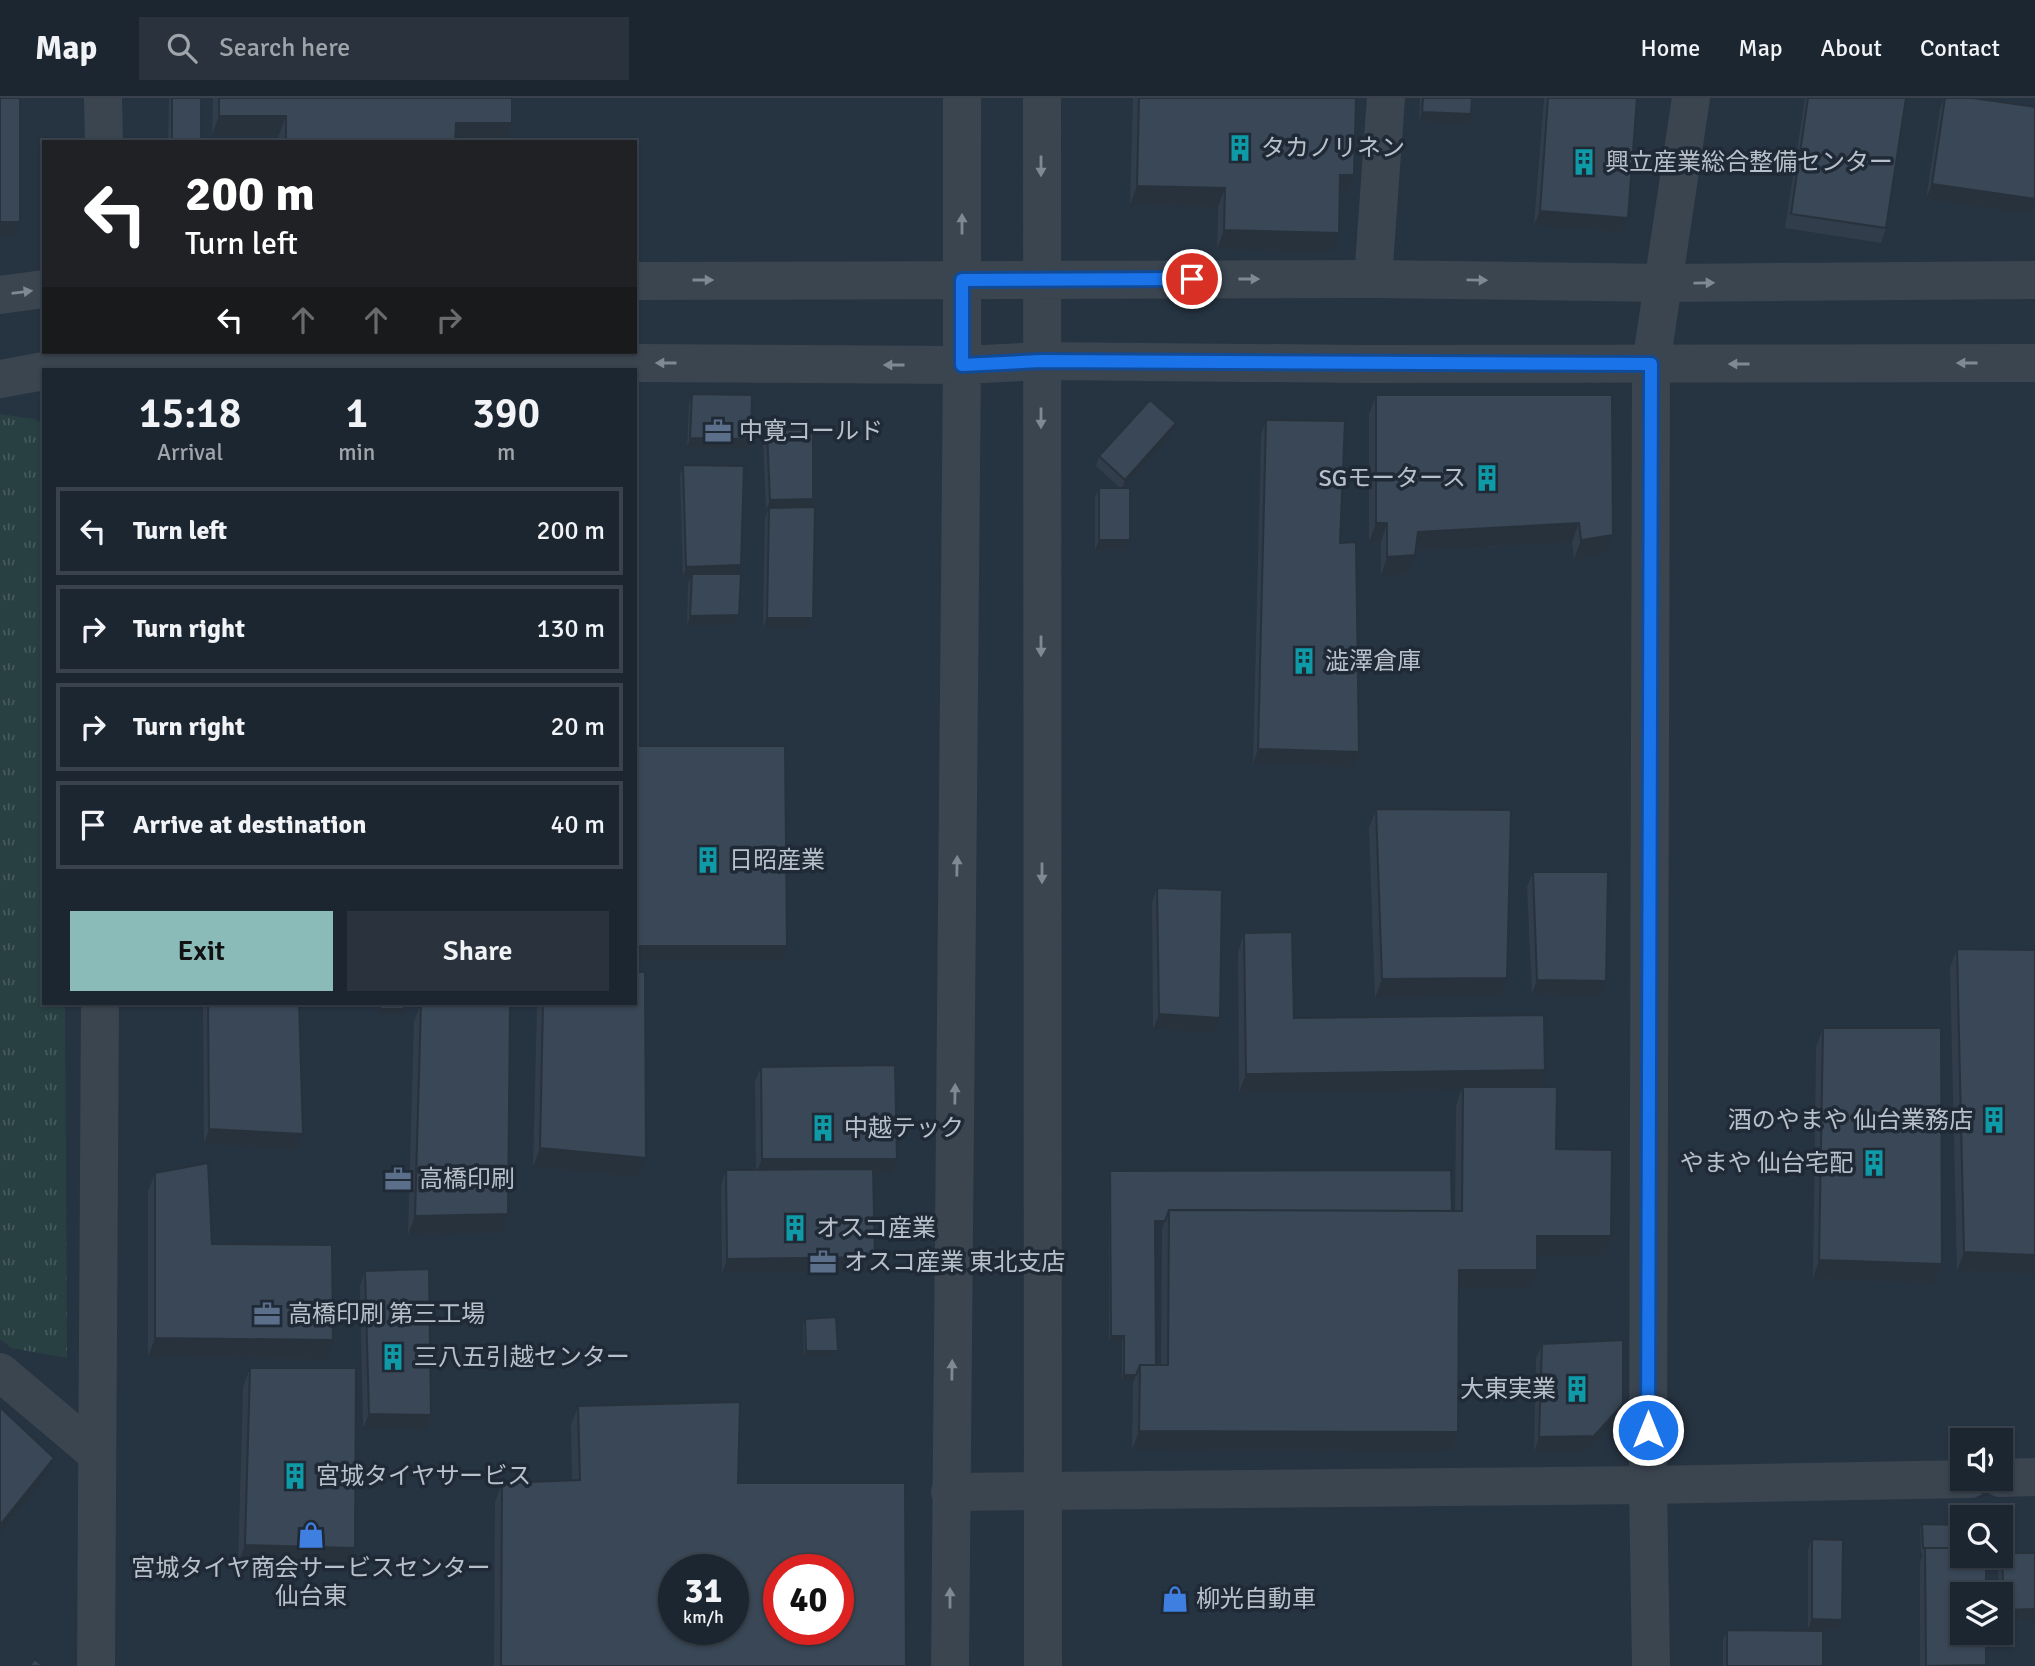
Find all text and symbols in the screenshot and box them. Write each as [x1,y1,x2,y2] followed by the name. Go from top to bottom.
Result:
[139,17,629,80] search box
[35,28,97,69] text: Map
[163,29,201,67] icon: search
[219,32,350,64] text: Search here
[1640,33,1700,63] text: Home
[1738,33,1783,63] text: Map
[1821,33,1882,63] text: About
[1920,33,2000,63] text: Contact
[1225,133,1255,163] building icon: タカノリネン
[1261,133,1405,163] place label: タカノリネン
[1569,147,1599,177] building icon: 興立産業総合整備センター
[1605,147,1893,177] place label: 興立産業総合整備センター
[1036,155,1047,177] one-way arrow
[185,164,315,224] text: 200 m
[70,168,161,259] icon: left
[957,212,968,234] one-way arrow
[185,224,298,263] text: Turn left
[1162,249,1222,309] pin
[1173,260,1211,298] icon: arrive
[1239,273,1261,285] one-way arrow
[693,274,715,286] one-way arrow
[1466,275,1488,286] one-way arrow
[1694,277,1716,289] one-way arrow
[11,286,33,297] one-way arrow
[211,301,249,339] icon: left
[284,301,322,339] icon: ahead
[357,301,395,339] icon: ahead
[430,301,468,339] icon: right
[1956,357,1978,369] one-way arrow
[655,358,677,369] one-way arrow
[1728,358,1750,369] one-way arrow
[882,359,904,371] one-way arrow
[139,388,241,439] text: 15:18
[345,388,368,439] text: 1
[472,388,540,439] text: 390
[1035,407,1047,429] one-way arrow
[703,416,733,446] office icon: 中寛コールド
[739,416,883,446] place label: 中寛コールド
[157,438,223,467] text: Arrival
[338,438,375,467] text: min
[497,438,515,467] text: m
[1319,463,1466,493] place label: SGモータース
[1472,463,1502,493] building icon: SGモータース
[74,512,112,550] icon: left
[133,515,227,547] text: Turn left
[536,515,605,547] text: 200 m
[74,610,112,648] icon: right
[133,613,245,645] text: Turn right
[536,613,605,645] text: 130 m
[1035,635,1047,657] one-way arrow
[1289,646,1319,676] building icon: 澁澤倉庫
[1325,646,1421,676] place label: 澁澤倉庫
[74,708,112,746] icon: right
[133,711,245,743] text: Turn right
[550,711,605,743] text: 20 m
[74,806,112,844] icon: arrive
[133,809,366,841] text: Arrive at destination
[550,809,605,841] text: 40 m
[693,845,723,875] building icon: 日昭産業
[729,845,825,875] place label: 日昭産業
[951,855,963,877] one-way arrow
[1036,862,1048,884] one-way arrow
[70,911,333,991] button: Exit
[347,911,609,991] button: Share
[949,1083,960,1105] one-way arrow
[1728,1105,1973,1135] place label: 酒のやまや 仙台業務店
[1979,1105,2009,1135] building icon: 酒のやまや 仙台業務店
[808,1113,838,1143] building icon: 中越テック
[844,1113,964,1143] place label: 中越テック
[1680,1148,1853,1178] place label: やまや 仙台宅配
[1859,1148,1889,1178] building icon: やまや 仙台宅配
[383,1164,413,1194] office icon: 高橋印刷
[419,1164,515,1194] place label: 高橋印刷
[780,1213,810,1243] building icon: オスコ産業
[816,1213,936,1243] place label: オスコ産業
[808,1247,838,1277] office icon: オスコ産業 東北支店
[844,1247,1065,1277] place label: オスコ産業 東北支店
[252,1299,282,1329] office icon: 高橋印刷 第三工場
[288,1299,485,1329] place label: 高橋印刷 第三工場
[378,1342,408,1372] building icon: 三八五引越センター
[414,1342,630,1372] place label: 三八五引越センター
[946,1359,958,1381] one-way arrow
[1460,1374,1556,1404] place label: 大東実業
[1562,1374,1592,1404] building icon: 大東実業
[1611,1393,1685,1467] position arrow
[1950,1428,2013,1645] map controls
[1950,1428,2013,1491] button: sound
[280,1461,310,1491] building icon: 宮城タイヤサービス
[316,1461,531,1491] place label: 宮城タイヤサービス
[1950,1505,2013,1568] button: search
[296,1520,326,1550] shop icon: 宮城タイヤ商会サービスセンター 仙台東
[131,1553,491,1611] place label: 宮城タイヤ商会サービスセンター 仙台東
[763,1554,854,1645] speed limit sign: 40
[685,1569,722,1612] text: 31
[1950,1582,2013,1645] button: layers
[1160,1584,1190,1614] shop icon: 柳光自動車
[1196,1584,1316,1614] place label: 柳光自動車
[944,1587,956,1609] one-way arrow
[683,1606,724,1628] text: km/h

